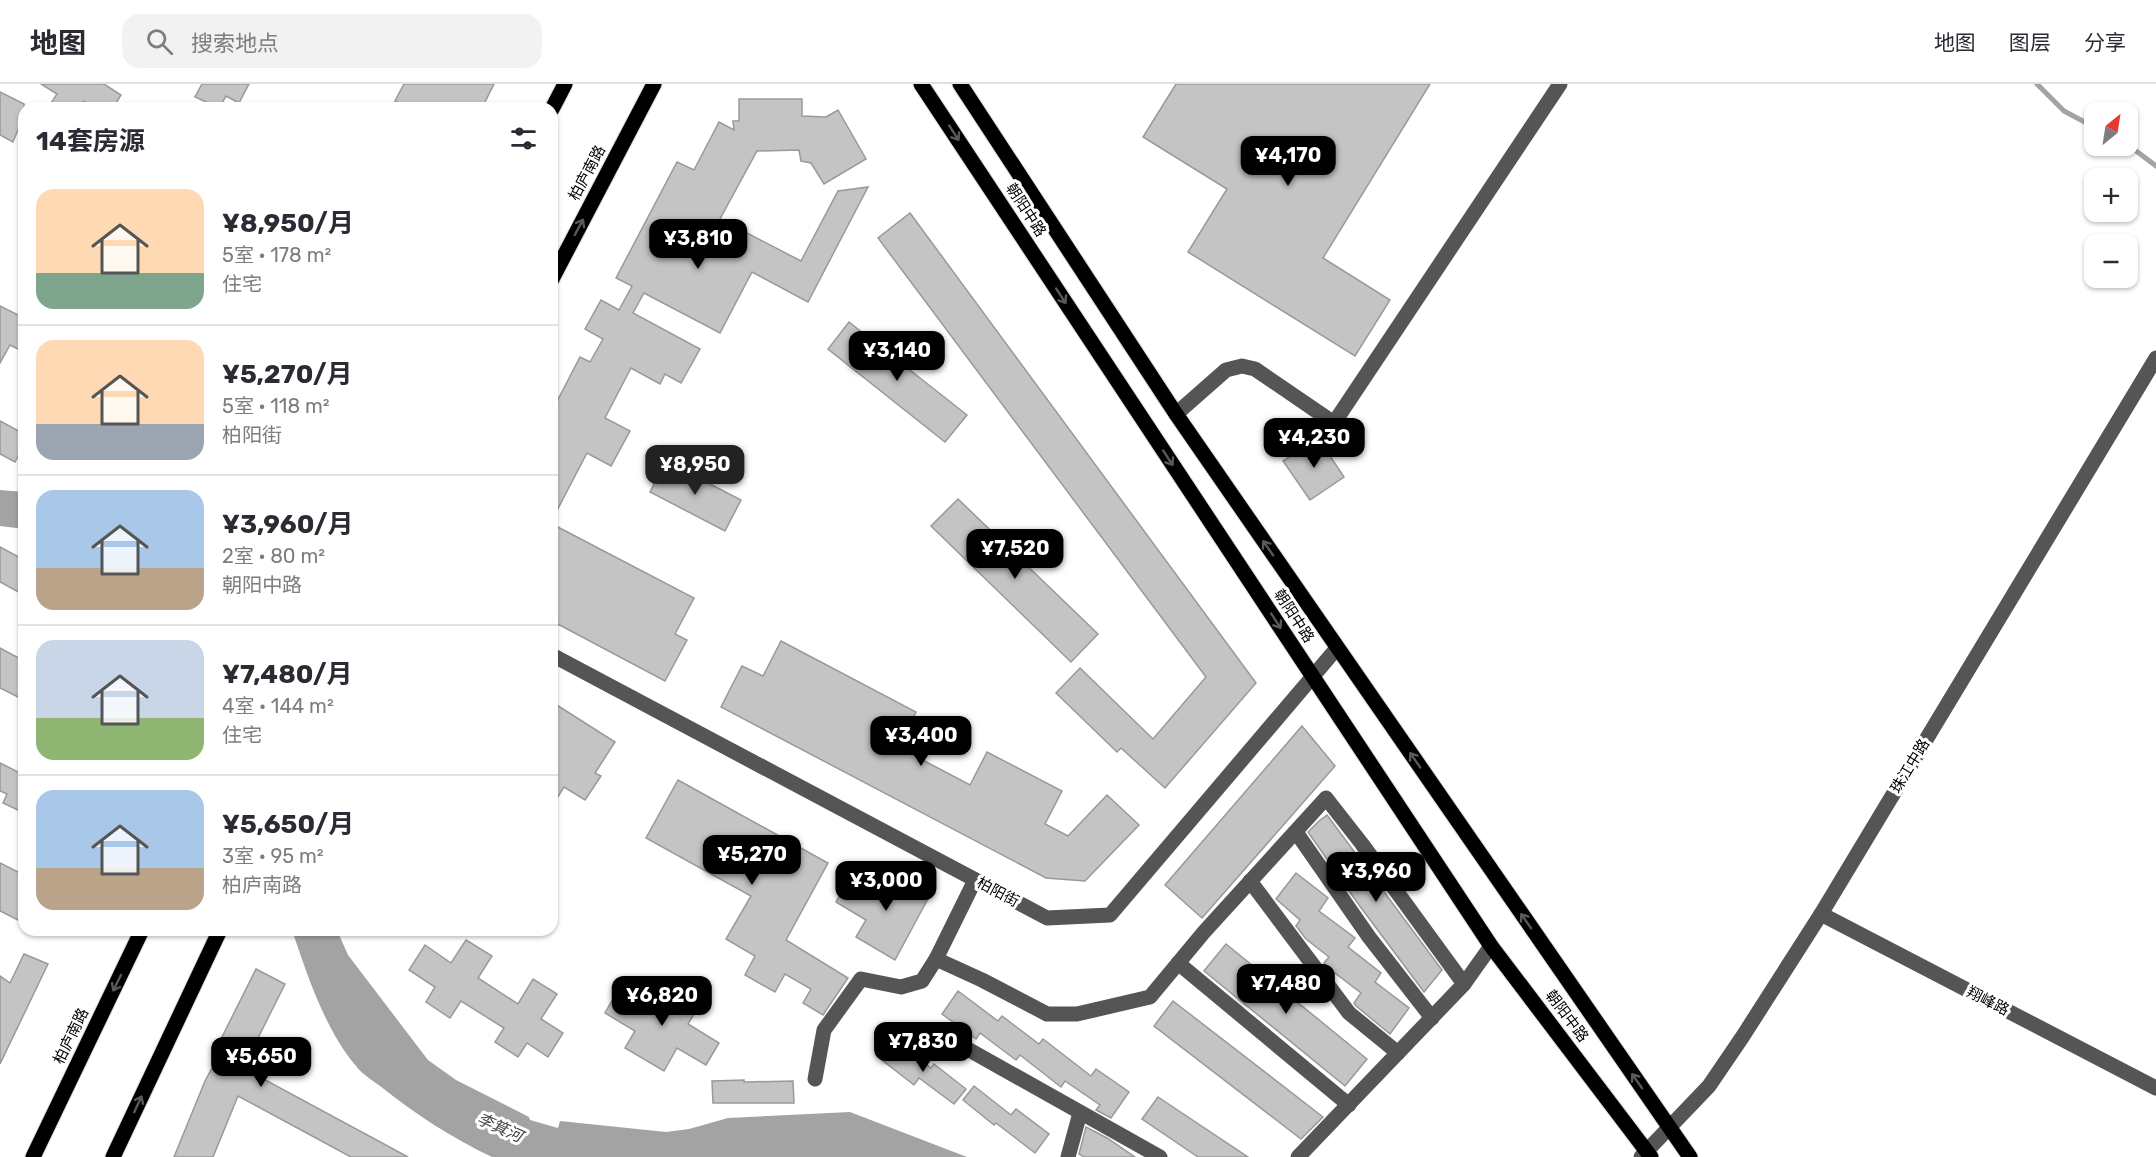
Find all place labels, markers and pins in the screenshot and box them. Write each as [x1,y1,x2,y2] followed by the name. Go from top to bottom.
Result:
[1239,136,1337,187] pin: ¥4,170
[649,219,747,270] pin: ¥3,810
[848,331,946,382] pin: ¥3,140
[1265,418,1363,469] pin: ¥4,230
[646,445,744,496] pin: ¥8,950
[966,529,1064,580] pin: ¥7,520
[872,716,970,767] pin: ¥3,400
[703,835,801,886] pin: ¥5,270
[1327,852,1425,903] pin: ¥3,960
[837,861,935,912] pin: ¥3,000
[1237,964,1335,1015] pin: ¥7,480
[613,976,711,1027] pin: ¥6,820
[874,1022,972,1073] pin: ¥7,830
[212,1037,310,1088] pin: ¥5,650

